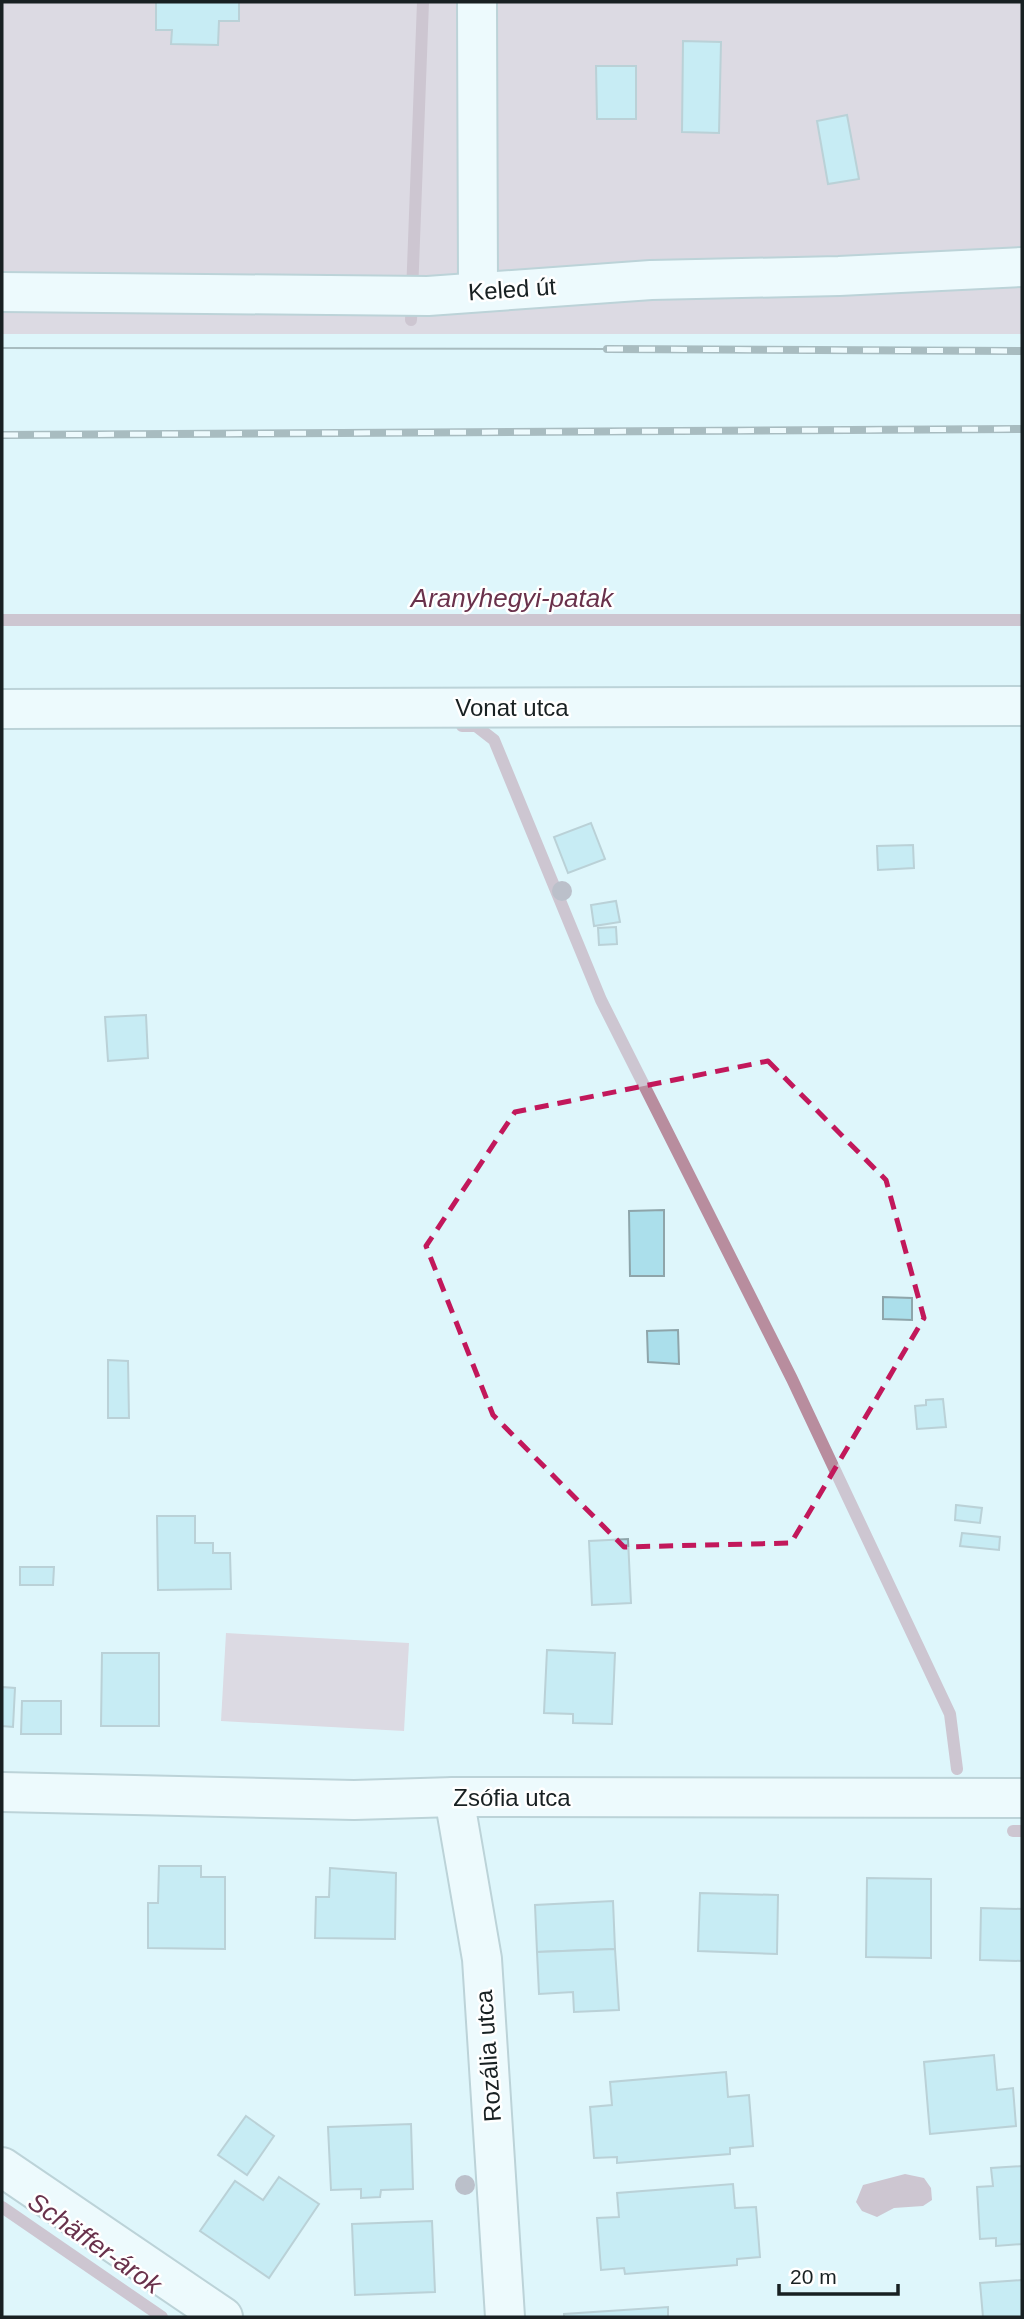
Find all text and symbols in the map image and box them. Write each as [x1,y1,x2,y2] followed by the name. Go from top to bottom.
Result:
[467,272,557,306] street label: Keled út
[409,583,615,613] water label: Aranyhegyi-patak
[455,694,569,721] street label: Vonat utca
[453,1784,571,1811] street label: Zsófia utca
[470,1989,506,2123] street label: Rozália utca
[23,2186,169,2301] water label: Schäffer-árok
[779,2252,898,2296] scale bar
[790,2265,837,2288] text: 20 m

